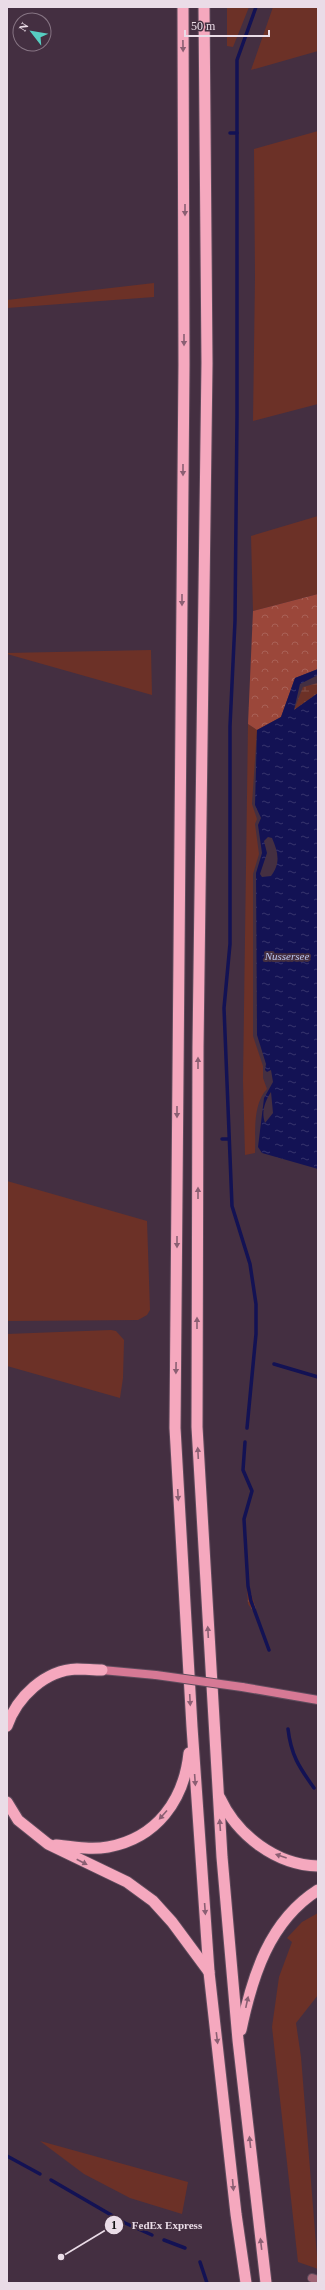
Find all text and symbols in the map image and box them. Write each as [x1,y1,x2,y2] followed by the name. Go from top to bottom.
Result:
[12,12,52,52] north arrow
[185,12,269,38] scale bar
[191,19,216,33] text: 50 m
[16,20,31,33] text: N
[180,40,186,53] one-way arrow
[182,204,188,217] one-way arrow
[181,334,187,347] one-way arrow
[180,464,186,477] one-way arrow
[179,594,185,607] one-way arrow
[264,950,309,962] water label: Nussersee
[195,1056,201,1069] one-way arrow
[174,1106,180,1119] one-way arrow
[195,1186,201,1199] one-way arrow
[174,1236,180,1249] one-way arrow
[194,1316,200,1329] one-way arrow
[173,1362,179,1375] one-way arrow
[195,1447,202,1459] one-way arrow
[175,1489,182,1501] one-way arrow
[205,1626,212,1638] one-way arrow
[187,1694,194,1706] one-way arrow
[192,1774,199,1786] one-way arrow
[159,1810,168,1820] one-way arrow
[216,1819,223,1831] one-way arrow
[274,1853,286,1859] one-way arrow
[76,1859,88,1865] one-way arrow
[201,1903,208,1915] one-way arrow
[244,1996,250,2008] one-way arrow
[214,2032,220,2045] one-way arrow
[246,2136,253,2148] one-way arrow
[230,2179,236,2191] one-way arrow
[104,2213,211,2236] callout: FedEx Express
[111,2218,117,2232] text: 1
[132,2219,203,2231] text: FedEx Express
[258,2238,265,2250] one-way arrow

